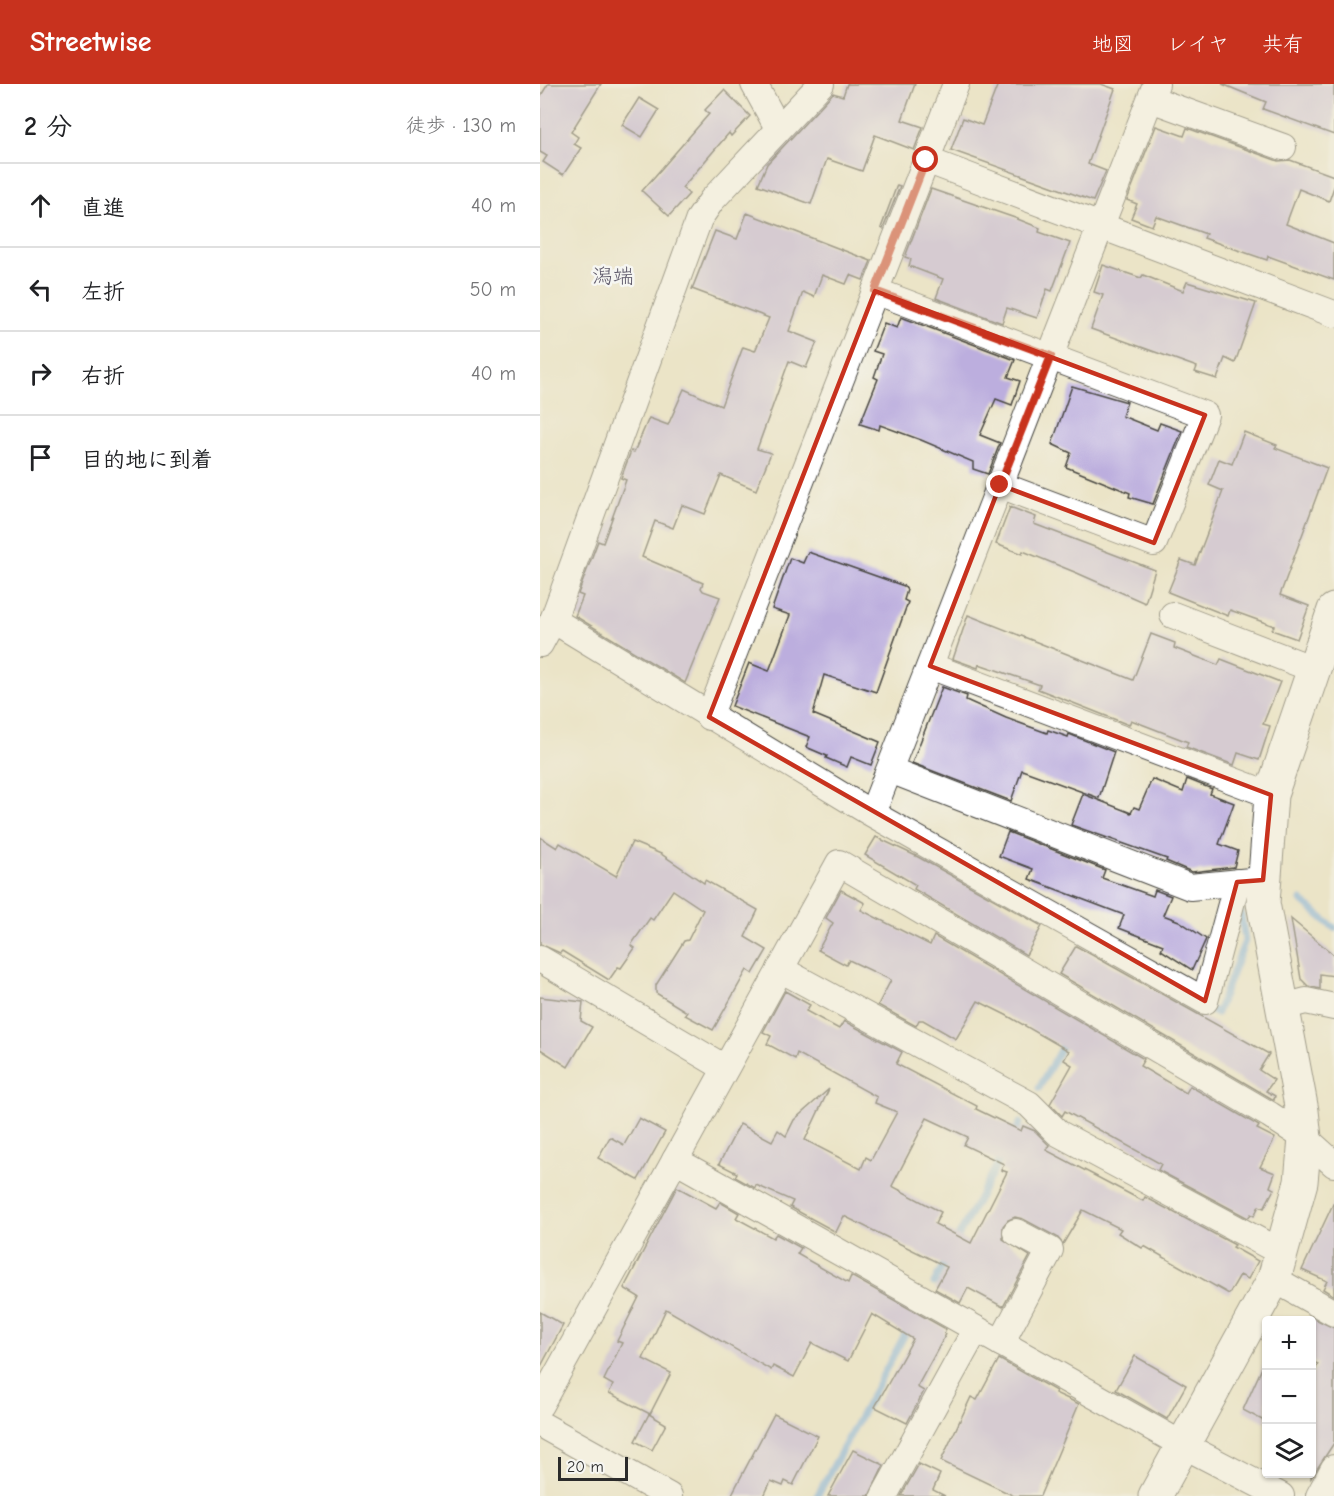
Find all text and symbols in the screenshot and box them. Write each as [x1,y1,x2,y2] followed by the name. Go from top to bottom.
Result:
[30,26,151,58] text: Streetwise
[1092,32,1134,56] text: 地図
[1167,32,1229,56] text: レイヤ
[1262,32,1304,56] text: 共有
[24,112,72,142] text: 2 分
[406,114,516,137] text: 徒歩 · 130 m
[912,146,938,172] route start
[24,189,57,222] icon: ahead
[471,194,516,217] text: 40 m
[81,195,125,221] text: 直進
[592,264,634,288] district label: 潟端
[24,273,57,306] icon: left
[470,278,516,301] text: 50 m
[81,279,125,305] text: 左折
[24,357,57,390] icon: right
[471,362,516,385] text: 40 m
[81,363,125,389] text: 右折
[24,441,57,474] icon: arrive
[81,447,213,473] text: 目的地に到着
[986,471,1012,497] route end
[1262,1316,1316,1478] map controls
[1262,1316,1316,1370] button: +
[1262,1370,1316,1424] button: −
[1262,1424,1316,1478] button: layers
[558,1454,628,1482] scale bar
[567,1458,604,1476] text: 20 m

